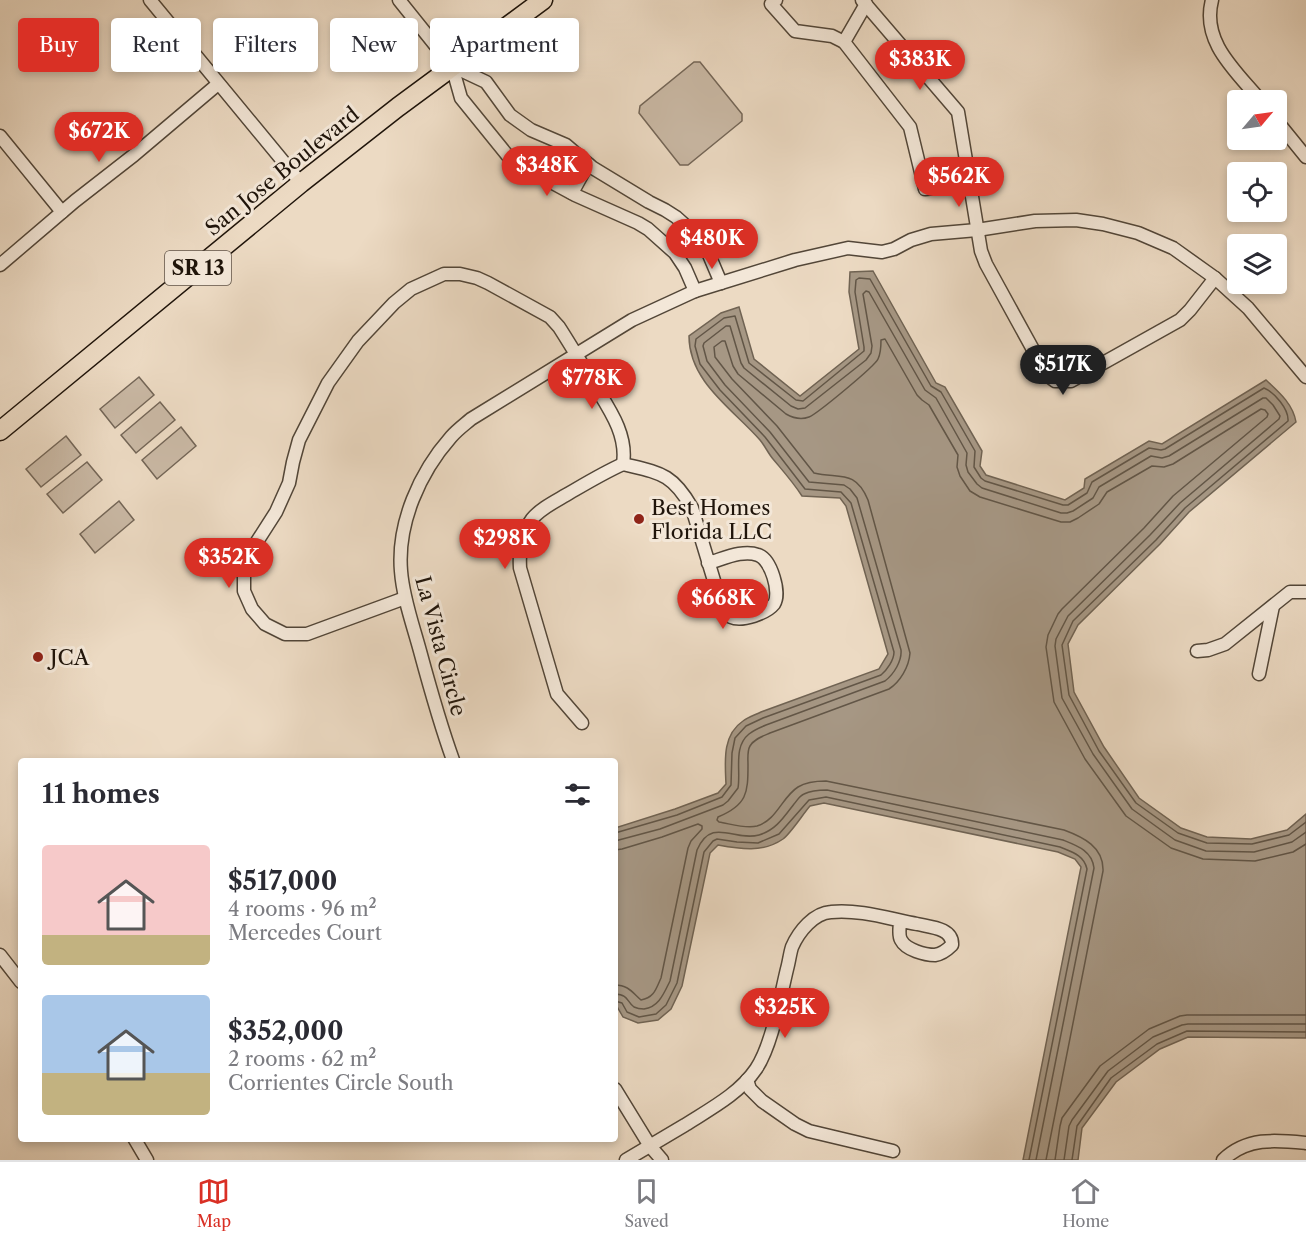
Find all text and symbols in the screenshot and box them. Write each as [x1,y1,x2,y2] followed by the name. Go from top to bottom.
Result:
[18,18,99,72] chip: Buy
[111,18,201,72] chip: Rent
[213,18,318,72] chip: Filters
[330,18,418,72] chip: New
[430,18,579,72] chip: Apartment
[878,40,962,91] pin: $383K
[889,47,951,71] text: $383K
[1227,90,1287,150] north arrow
[1227,90,1287,294] map controls
[200,101,364,241] street label: San Jose Boulevard
[57,112,141,163] pin: $672K
[68,119,130,143] text: $672K
[505,146,589,197] pin: $348K
[516,153,578,177] text: $348K
[917,157,1001,208] pin: $562K
[1227,162,1287,222] button: locate
[928,164,990,188] text: $562K
[670,219,754,270] pin: $480K
[680,226,744,250] text: $480K
[1227,234,1287,294] button: layers
[165,251,231,285] road number: SR 13
[1021,345,1105,396] pin: $517K
[1034,352,1092,376] text: $517K
[550,359,634,410] pin: $778K
[562,366,622,390] text: $778K
[651,495,772,544] place label: Best Homes Florida LLC
[632,512,646,526] marker: Best Homes Florida LLC
[463,519,547,570] pin: $298K
[473,526,537,550] text: $298K
[187,538,271,589] pin: $352K
[198,545,260,569] text: $352K
[410,573,472,719] street label: La Vista Circle
[681,579,765,630] pin: $668K
[691,586,755,610] text: $668K
[47,645,90,670] place label: JCA
[31,650,45,664] marker: JCA
[42,778,160,810] text: 11 homes
[561,778,594,811] icon: filters
[228,865,337,897] text: $517,000
[90,869,162,941] icon: home
[228,897,377,921] text: 4 rooms · 96 m²
[228,921,382,945] text: Mercedes Court
[743,988,827,1039] pin: $325K
[754,995,816,1019] text: $325K
[228,1015,343,1047] text: $352,000
[90,1019,162,1091] icon: home
[228,1047,376,1071] text: 2 rooms · 62 m²
[228,1071,453,1095] text: Corrientes Circle South
[197,1175,231,1231] tab: Map
[624,1175,669,1231] tab: Saved
[1062,1175,1109,1231] tab: Home

